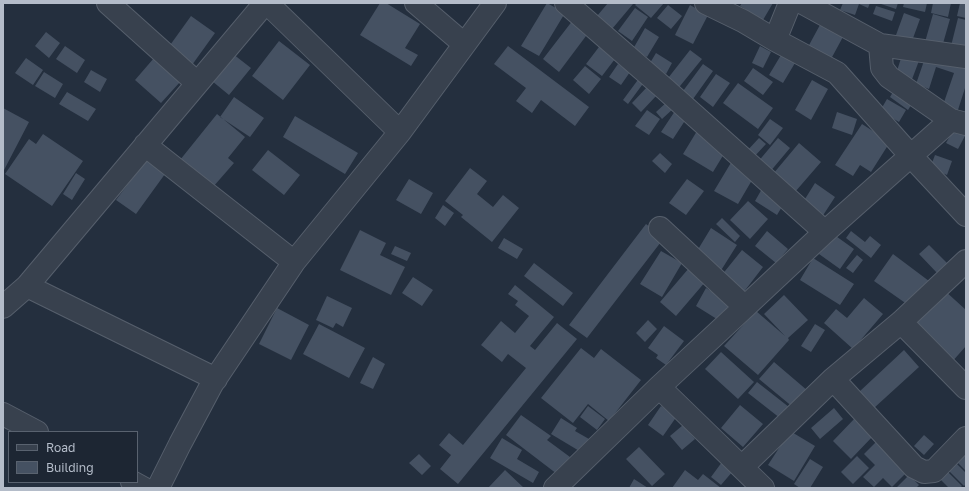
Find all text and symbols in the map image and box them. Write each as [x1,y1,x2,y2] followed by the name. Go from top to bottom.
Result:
[8,431,138,483] legend
[46,440,75,455] text: Road
[46,460,94,475] text: Building

